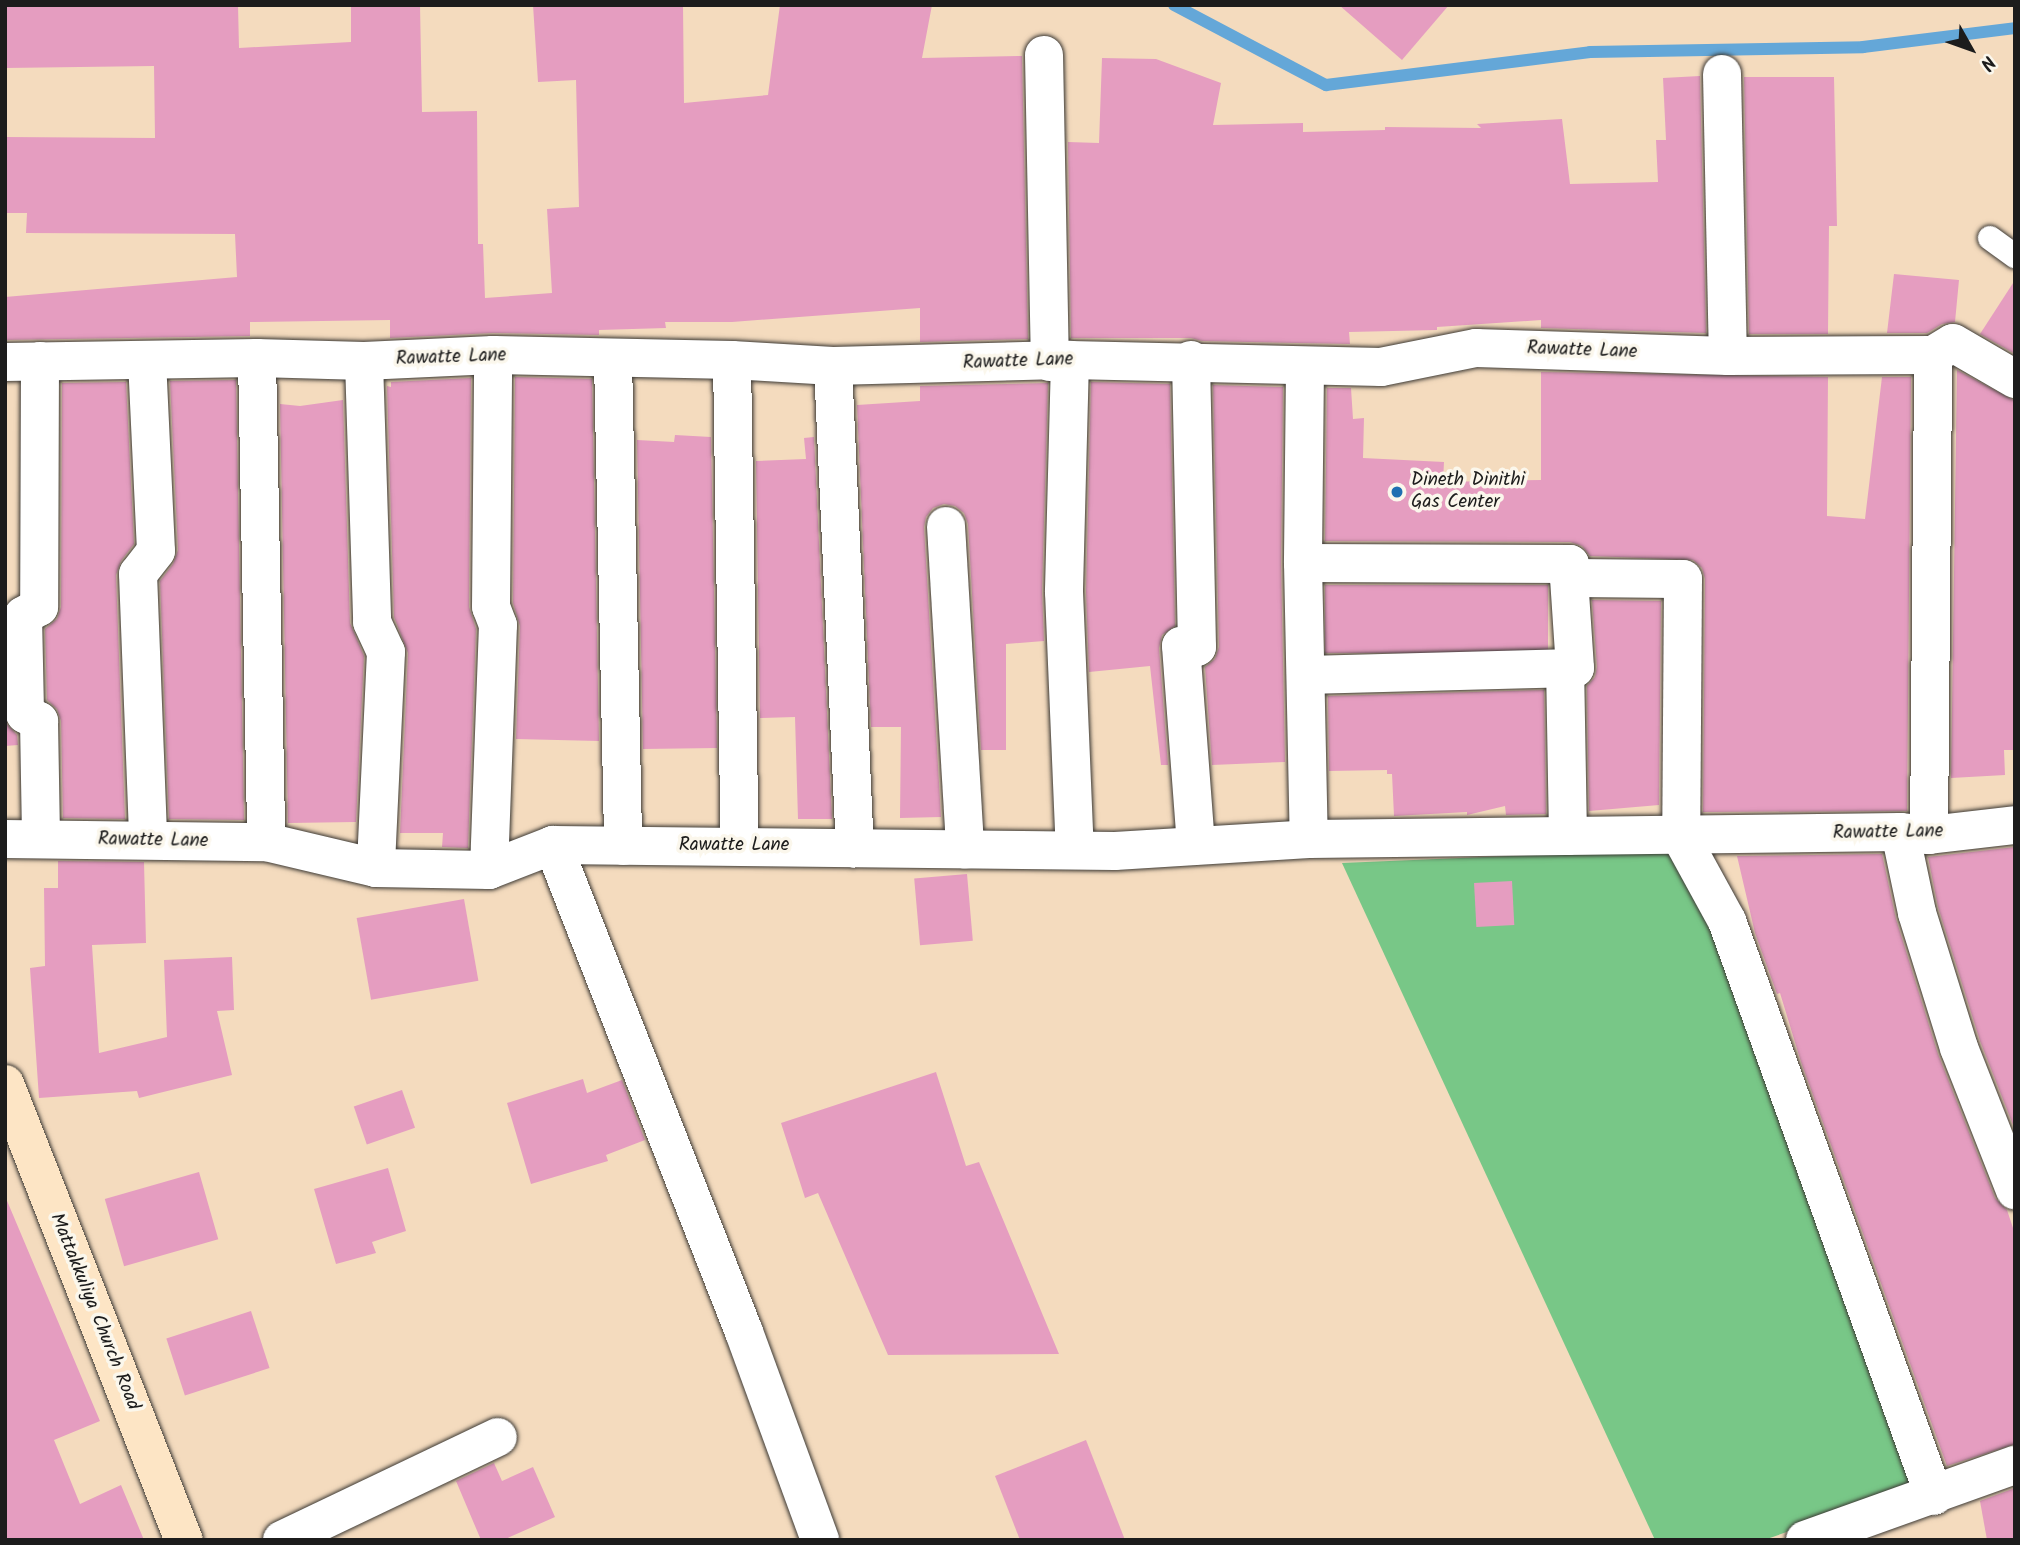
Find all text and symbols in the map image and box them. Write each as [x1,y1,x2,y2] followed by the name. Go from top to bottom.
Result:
[1936,14,2006,84] north arrow
[1972,48,2002,77] text: N
[1526,338,1638,364] street label: Rawatte Lane
[395,345,507,371] street label: Rawatte Lane
[962,349,1074,375] street label: Rawatte Lane
[1411,470,1525,514] place label: Dineth Dinithi Gas Center
[1389,484,1405,500] marker: Dineth Dinithi Gas Center
[1833,821,1943,845] street label: Rawatte Lane
[98,829,208,853] street label: Rawatte Lane
[679,835,789,857] street label: Rawatte Lane
[44,1210,144,1414] street label: Mattakkuliya Church Road

